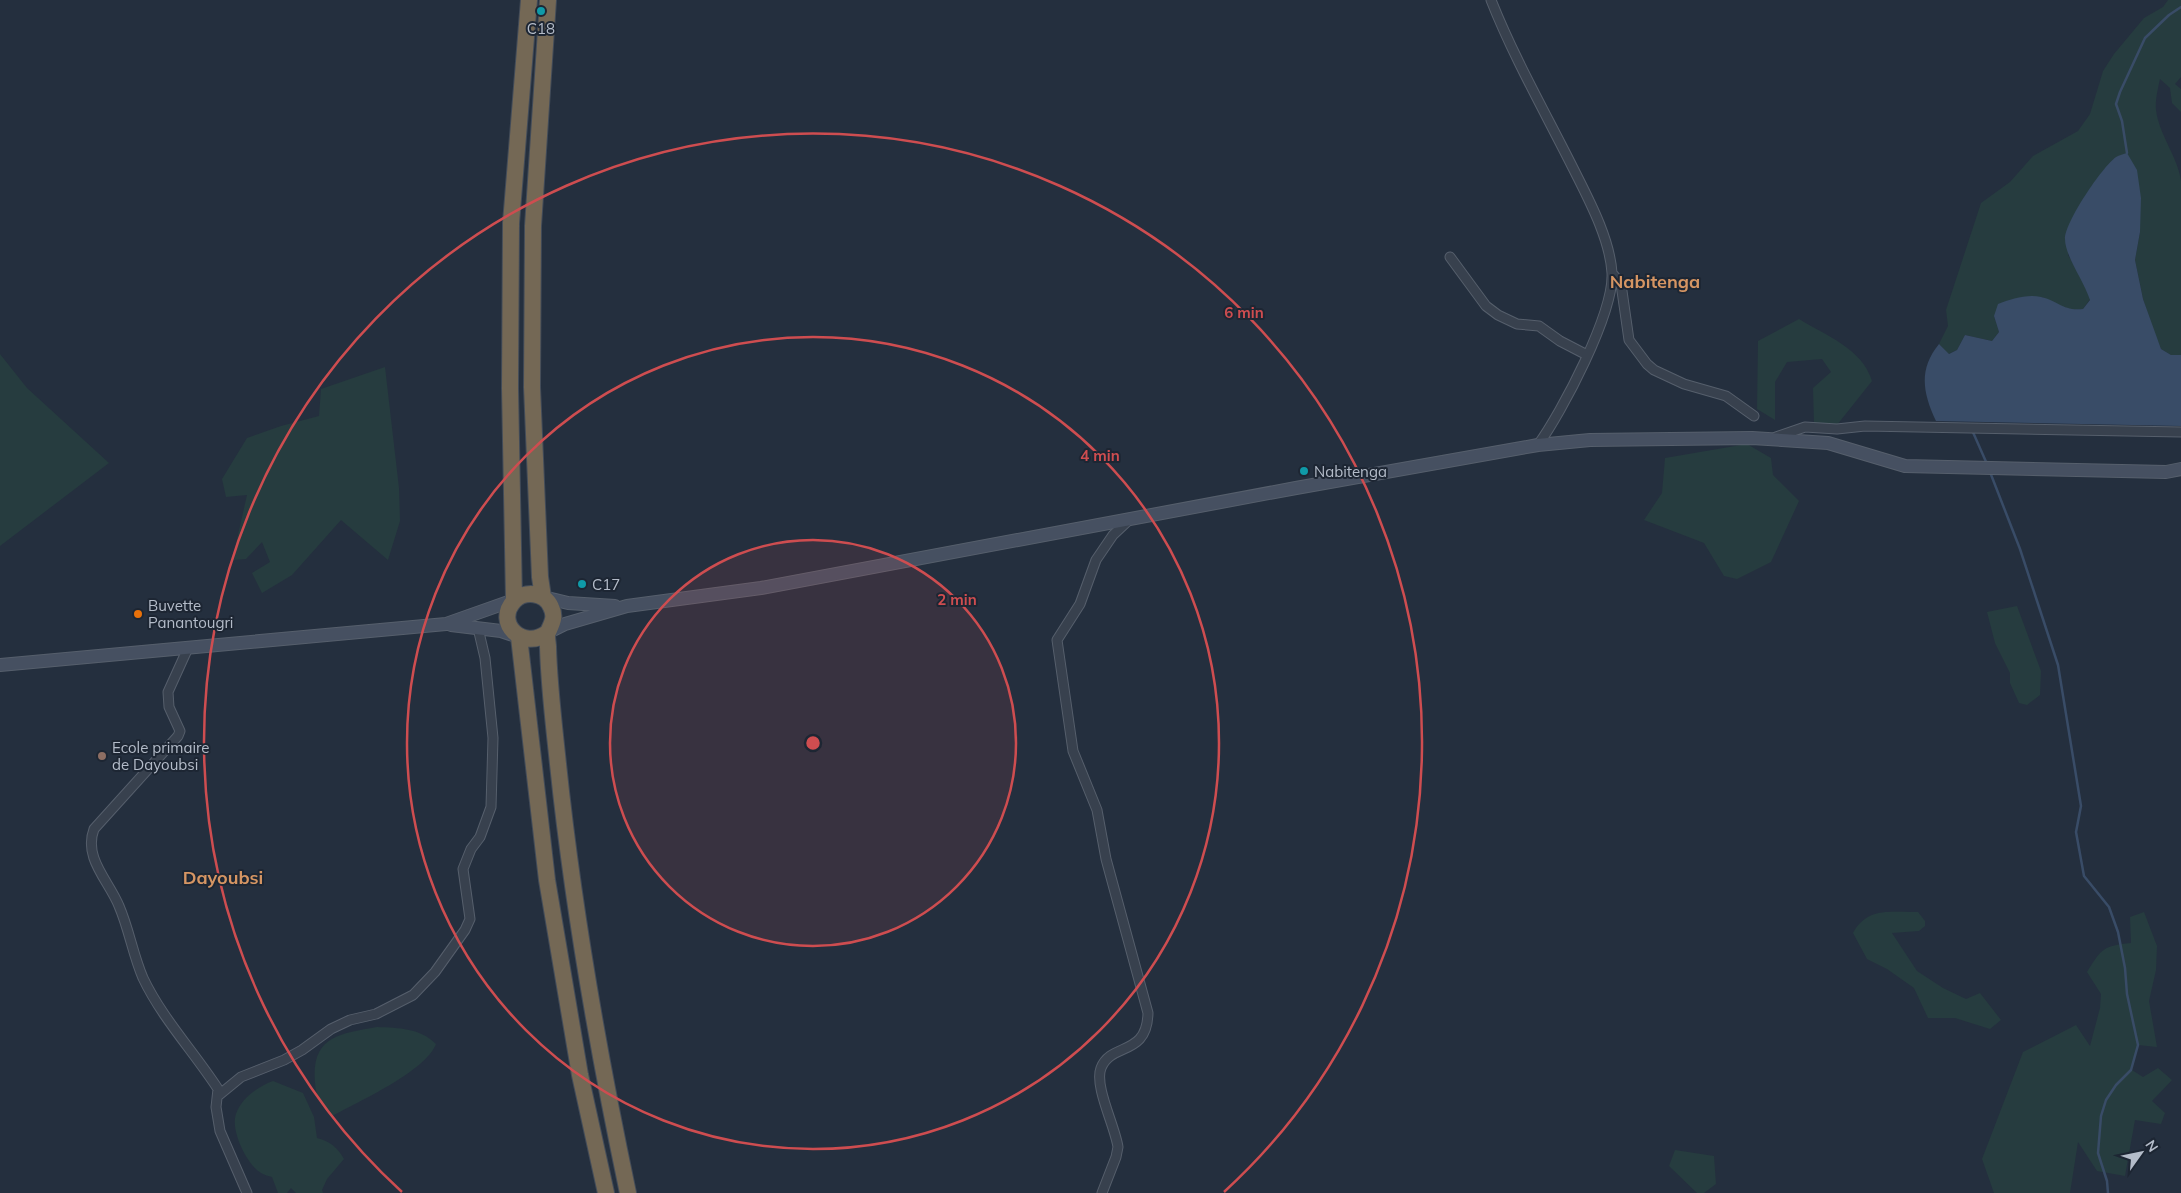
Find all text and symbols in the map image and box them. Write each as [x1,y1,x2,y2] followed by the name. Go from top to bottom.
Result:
[535,5,547,17] marker: C18
[527,19,555,38] place label: C18
[1610,270,1700,293] district label: Nabitenga
[1224,303,1264,322] text: 6 min
[1080,446,1120,465] text: 4 min
[1314,462,1387,481] place label: Nabitenga
[1298,465,1310,477] marker: Nabitenga
[592,575,620,594] place label: C17
[576,578,588,590] marker: C17
[937,590,977,609] text: 2 min
[148,596,233,632] place label: Buvette Panantougri
[132,608,144,620] marker: Buvette Panantougri
[804,734,822,752] centre of rings
[112,738,210,774] place label: Ecole primaire de Dayoubsi
[96,750,108,762] marker: Ecole primaire de Dayoubsi
[183,866,263,889] district label: Dayoubsi
[2116,1128,2166,1178] north arrow
[2141,1137,2162,1155] text: N

